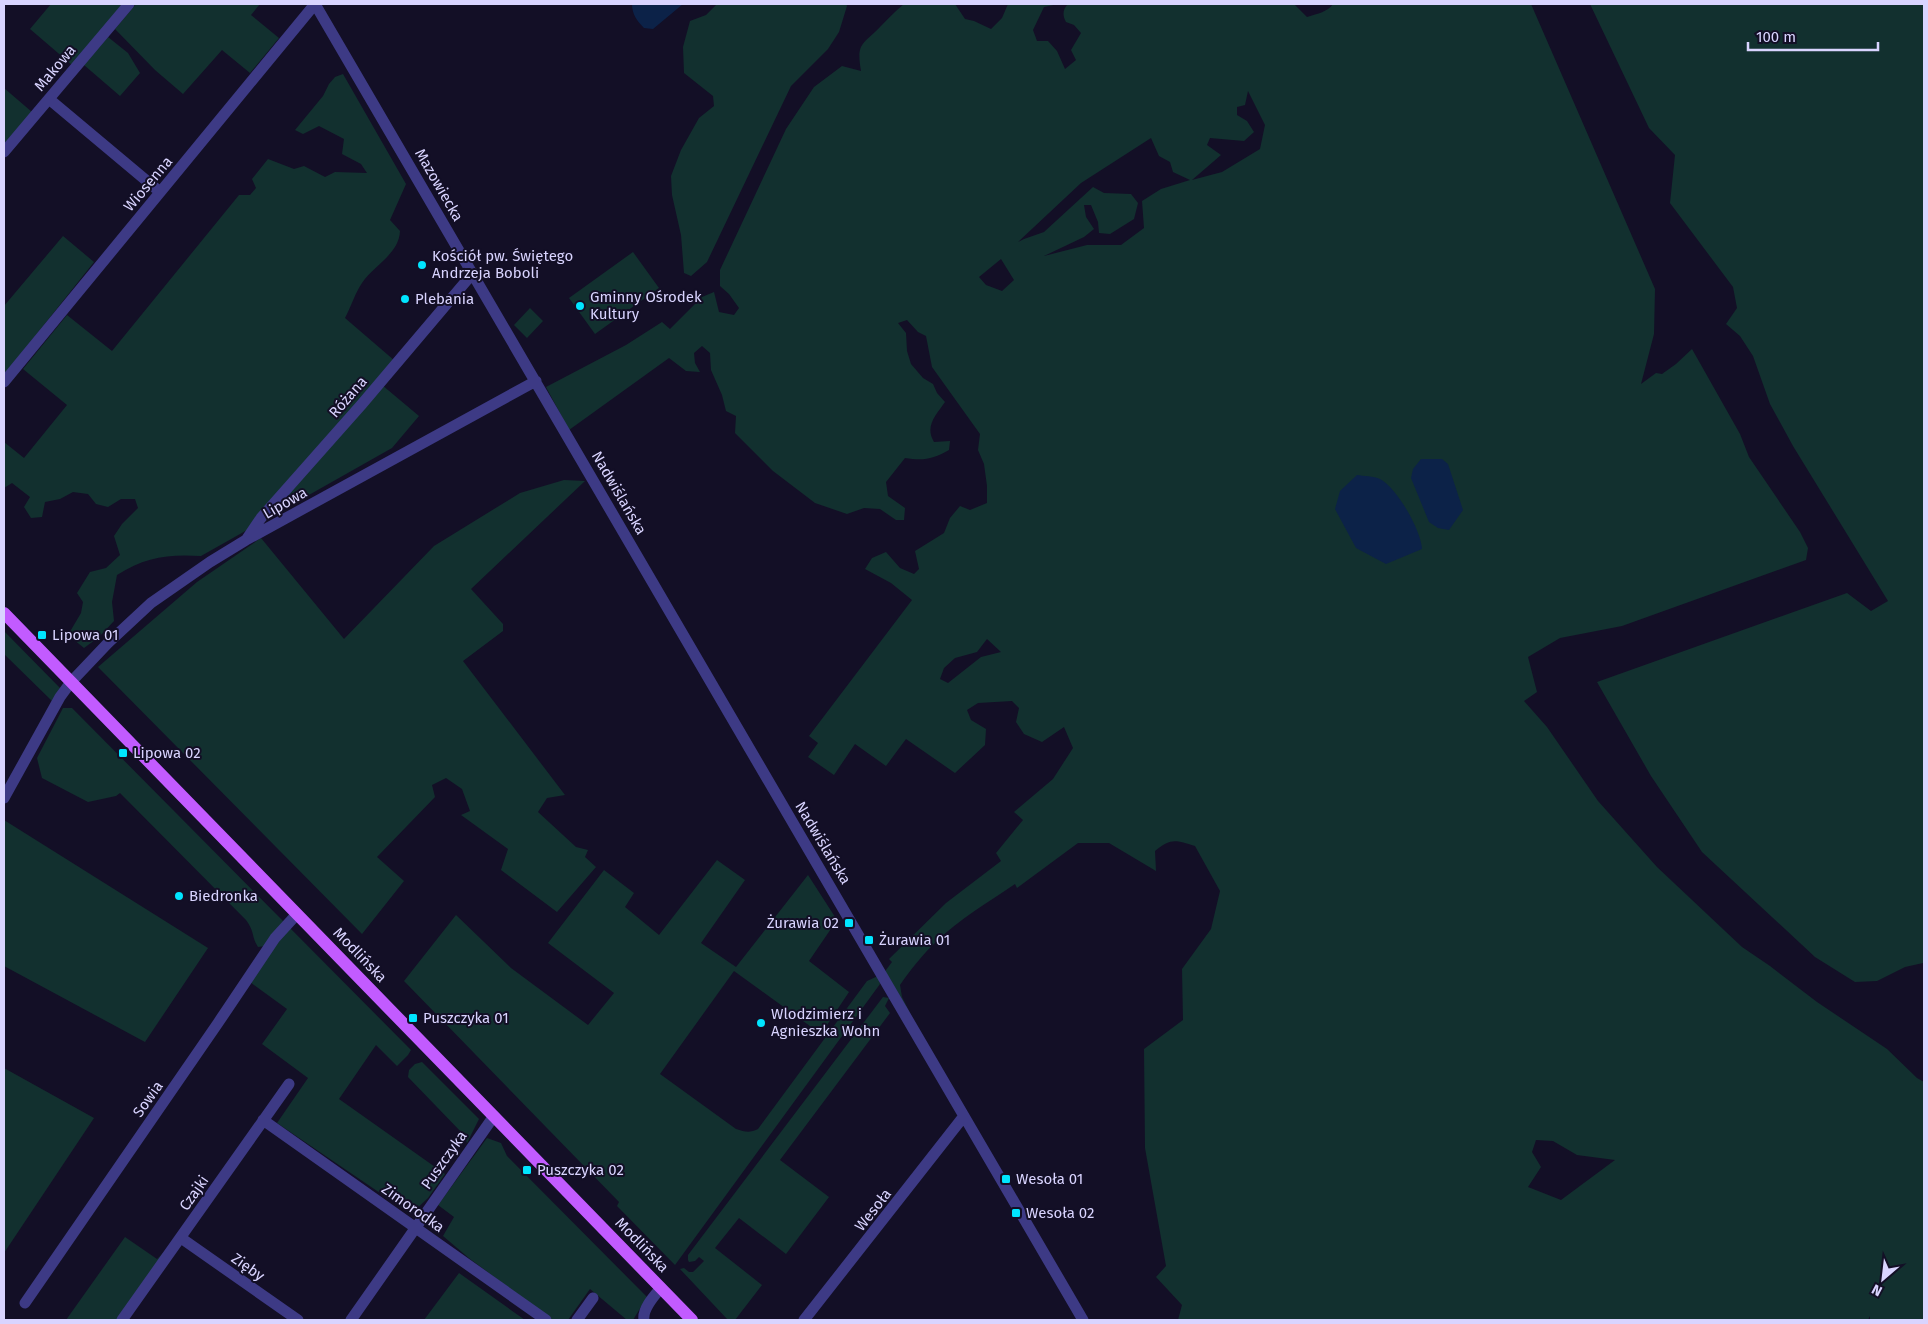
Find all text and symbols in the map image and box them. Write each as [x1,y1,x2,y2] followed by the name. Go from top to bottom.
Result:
[1748,20,1878,52] scale bar
[1756,28,1796,46] text: 100 m
[30,41,80,95] street label: Makowa
[411,145,467,225] street label: Mazowiecka
[120,153,176,215] street label: Wiosenna
[432,247,573,282] place label: Kościół pw. Świętego Andrzeja Boboli
[416,259,428,271] marker: Kościół pw. Świętego Andrzeja Boboli
[590,288,702,323] place label: Gminny Ośrodek Kultury
[415,290,474,308] place label: Plebania
[399,293,411,305] marker: Plebania
[574,300,586,312] marker: Gminny Ośrodek Kultury
[325,373,371,421] street label: Różana
[588,448,650,538] street label: Nadwiślańska
[260,483,310,523] street label: Lipowa
[52,626,119,644] place label: Lipowa 01
[36,629,48,641] marker: Lipowa 01
[133,744,201,762] place label: Lipowa 02
[117,747,129,759] marker: Lipowa 02
[791,798,855,888] street label: Nadwiślańska
[189,887,258,905] place label: Biedronka
[173,890,185,902] marker: Biedronka
[767,914,839,932] place label: Żurawia 02
[843,917,855,929] marker: Żurawia 02
[329,924,391,986] street label: Modlińska
[879,931,950,949] place label: Żurawia 01
[863,934,875,946] marker: Żurawia 01
[771,1005,880,1040] place label: Wlodzimierz i Agnieszka Wohn
[423,1009,509,1027] place label: Puszczyka 01
[407,1012,419,1024] marker: Puszczyka 01
[755,1017,767,1029] marker: Wlodzimierz i Agnieszka Wohn
[129,1077,167,1121] street label: Sowia
[417,1127,471,1193] street label: Puszczyka
[537,1161,624,1179] place label: Puszczyka 02
[521,1164,533,1176] marker: Puszczyka 02
[1016,1170,1083,1188] place label: Wesoła 01
[176,1172,212,1214] street label: Czajki
[1000,1173,1012,1185] marker: Wesoła 01
[378,1180,448,1236] street label: Zimorodka
[851,1185,895,1235] street label: Wesoła
[1026,1204,1094,1222] place label: Wesoła 02
[1010,1207,1022,1219] marker: Wesoła 02
[611,1214,673,1276] street label: Modlińska
[228,1249,269,1285] street label: Zięby
[1858,1254,1908,1304] north arrow
[1869,1280,1885,1300] text: N

